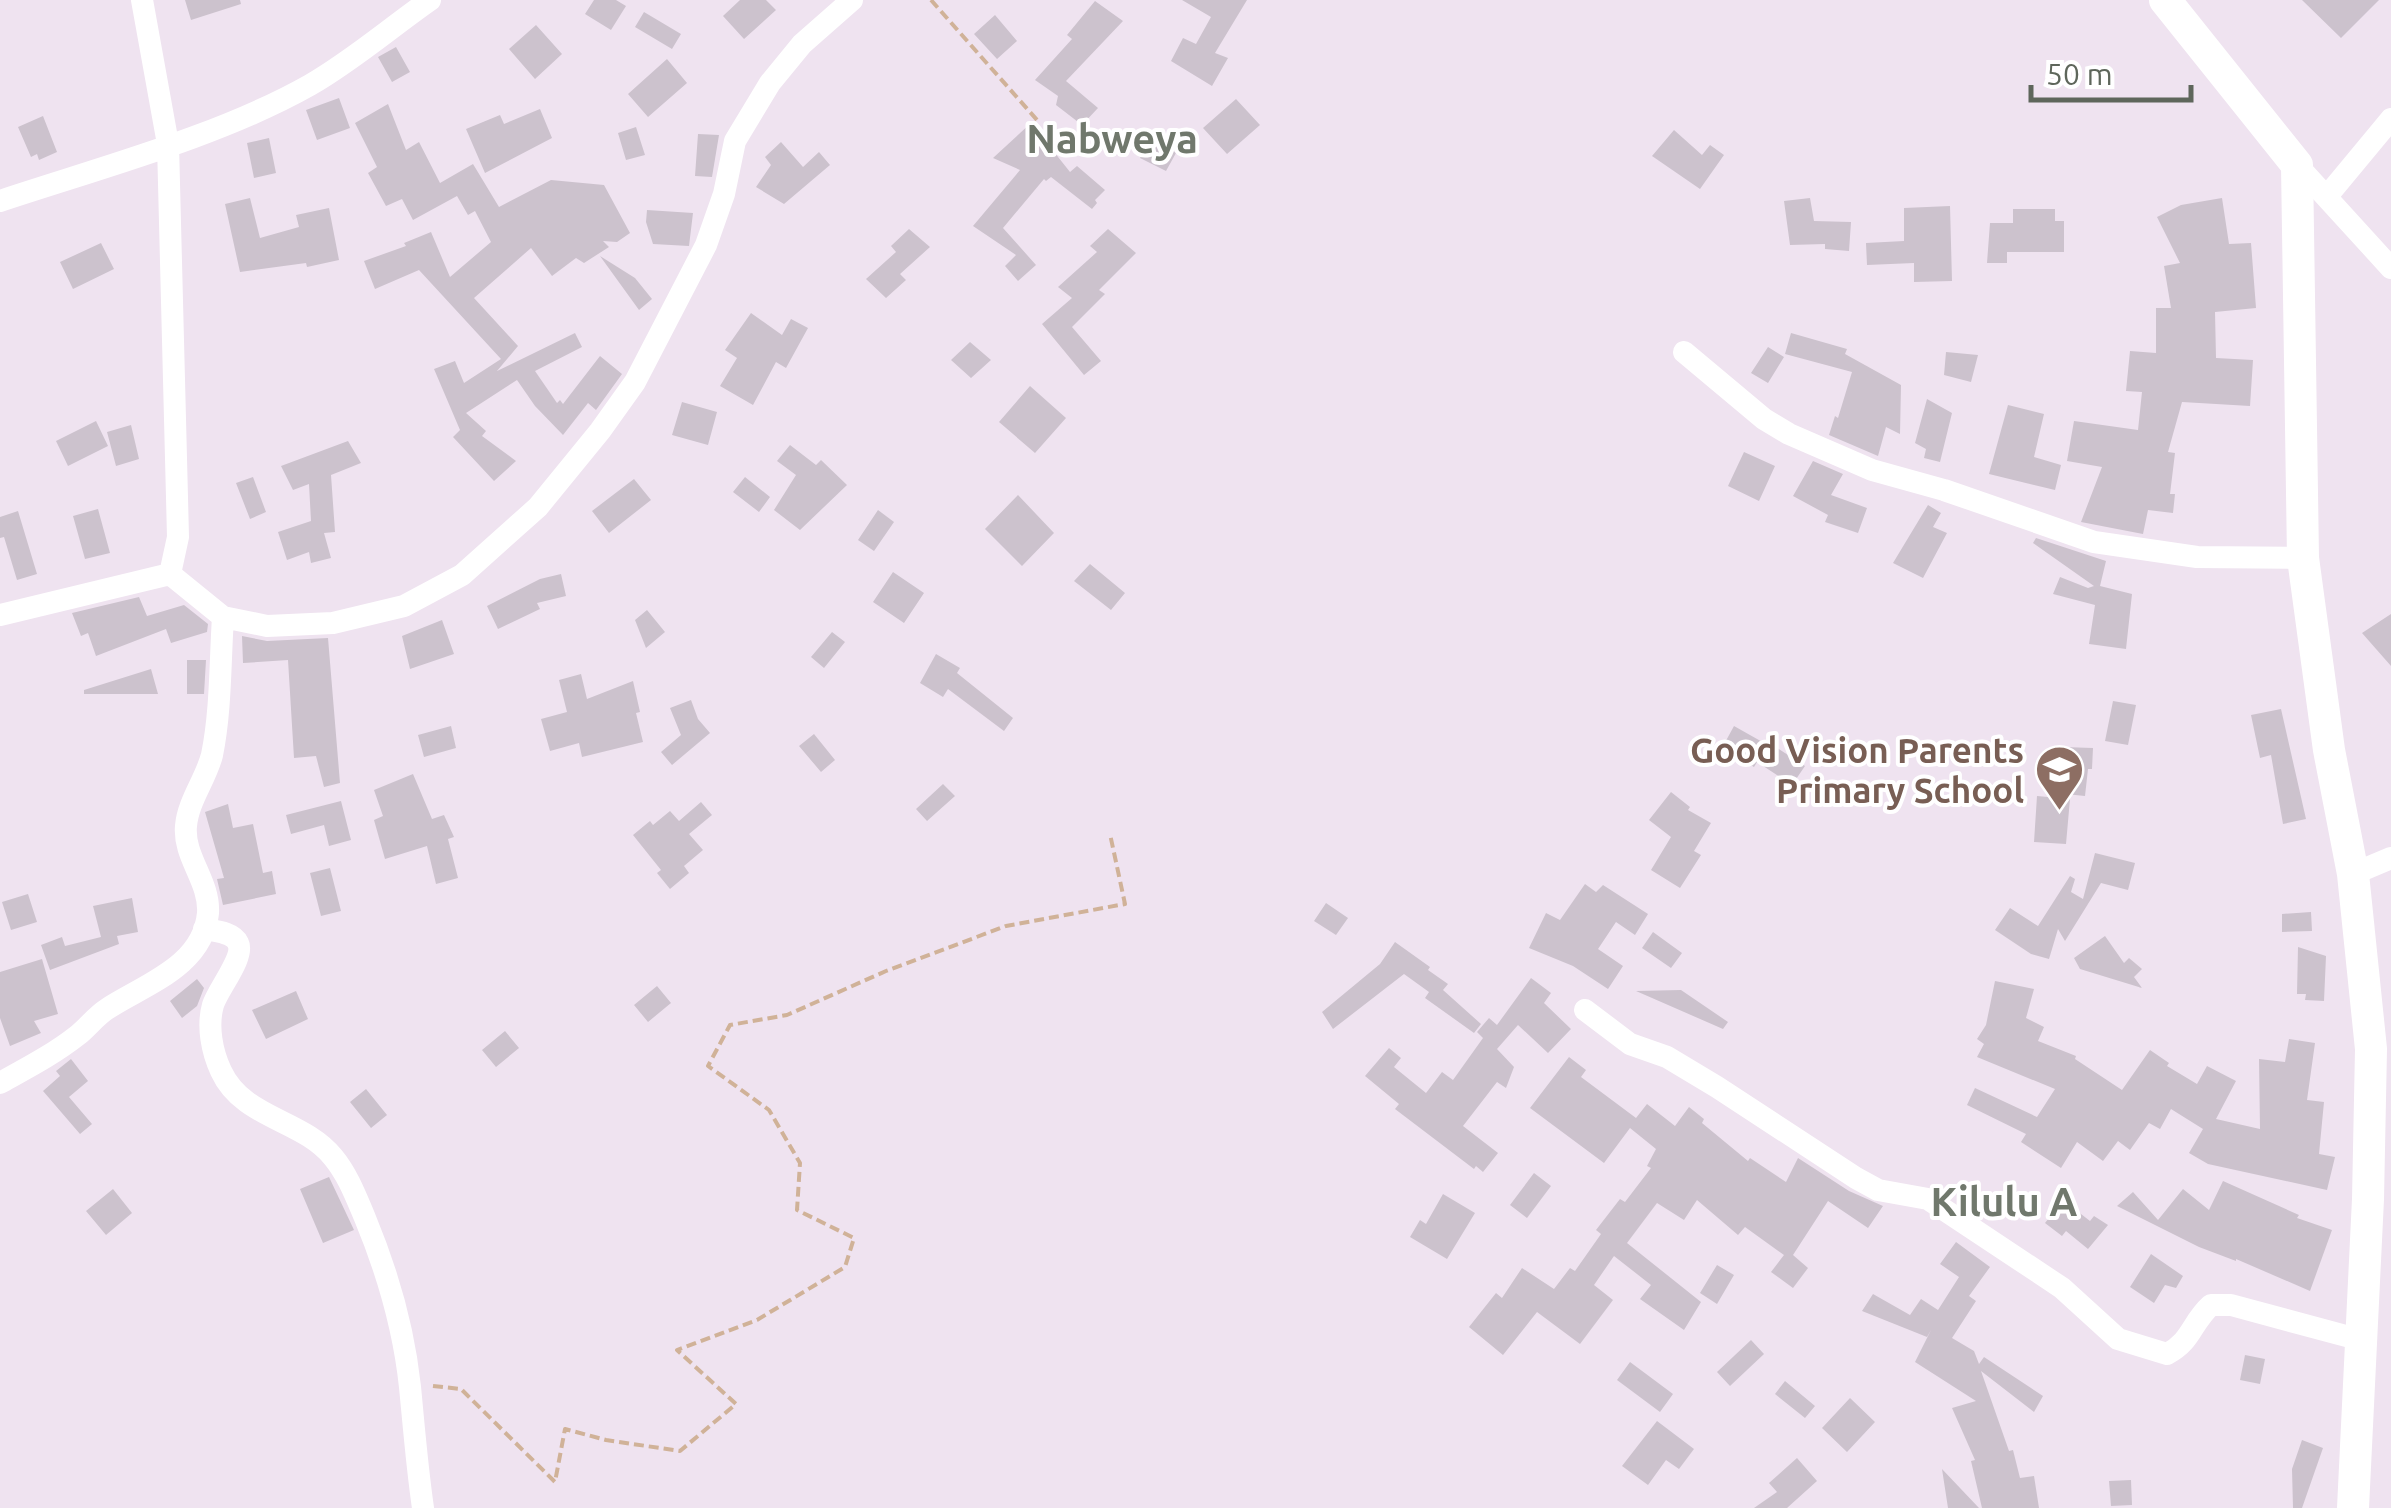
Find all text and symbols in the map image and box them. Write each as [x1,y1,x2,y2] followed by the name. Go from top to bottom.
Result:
[2031,40,2191,102] scale bar
[2046,57,2113,91] text: 50 m
[1026,116,1198,161] district label: Nabweya
[1690,730,2024,810] place label: Good Vision Parents Primary School
[2033,744,2085,812] school or university icon: Good Vision Parents Primary School
[1931,1179,2077,1224] district label: Kilulu A

